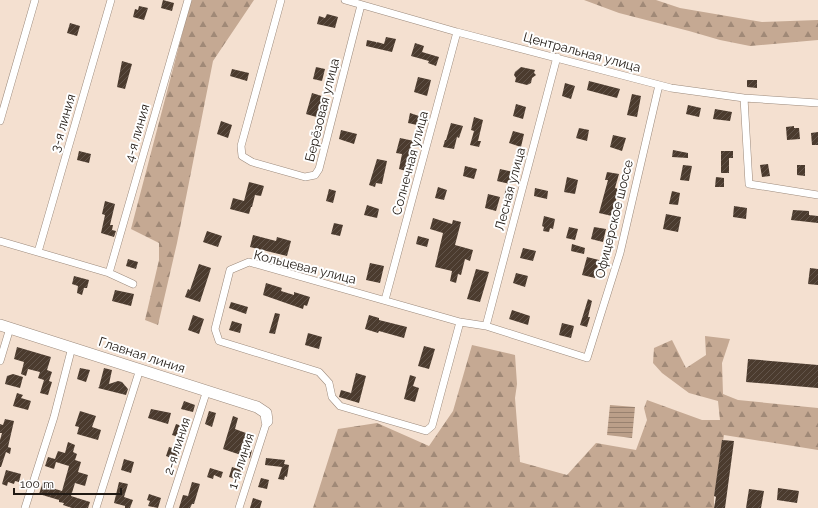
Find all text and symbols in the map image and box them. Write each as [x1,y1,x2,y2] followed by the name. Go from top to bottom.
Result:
[522,29,642,75] street label: Центральная улица
[302,57,342,163] street label: Берёзовая улица
[48,92,78,154] street label: 3-я линия
[122,102,152,164] street label: 4-я линия
[389,109,431,217] street label: Солнечная улица
[492,146,528,232] street label: Лесная улица
[592,158,636,280] street label: Офицерское шоссе
[252,247,358,287] street label: Кольцевая улица
[97,334,187,376] street label: Главная линия
[161,415,193,477] street label: 2-я линия
[225,431,257,491] street label: 1-я линия
[14,470,121,496] scale bar
[20,477,54,491] text: 100 m

